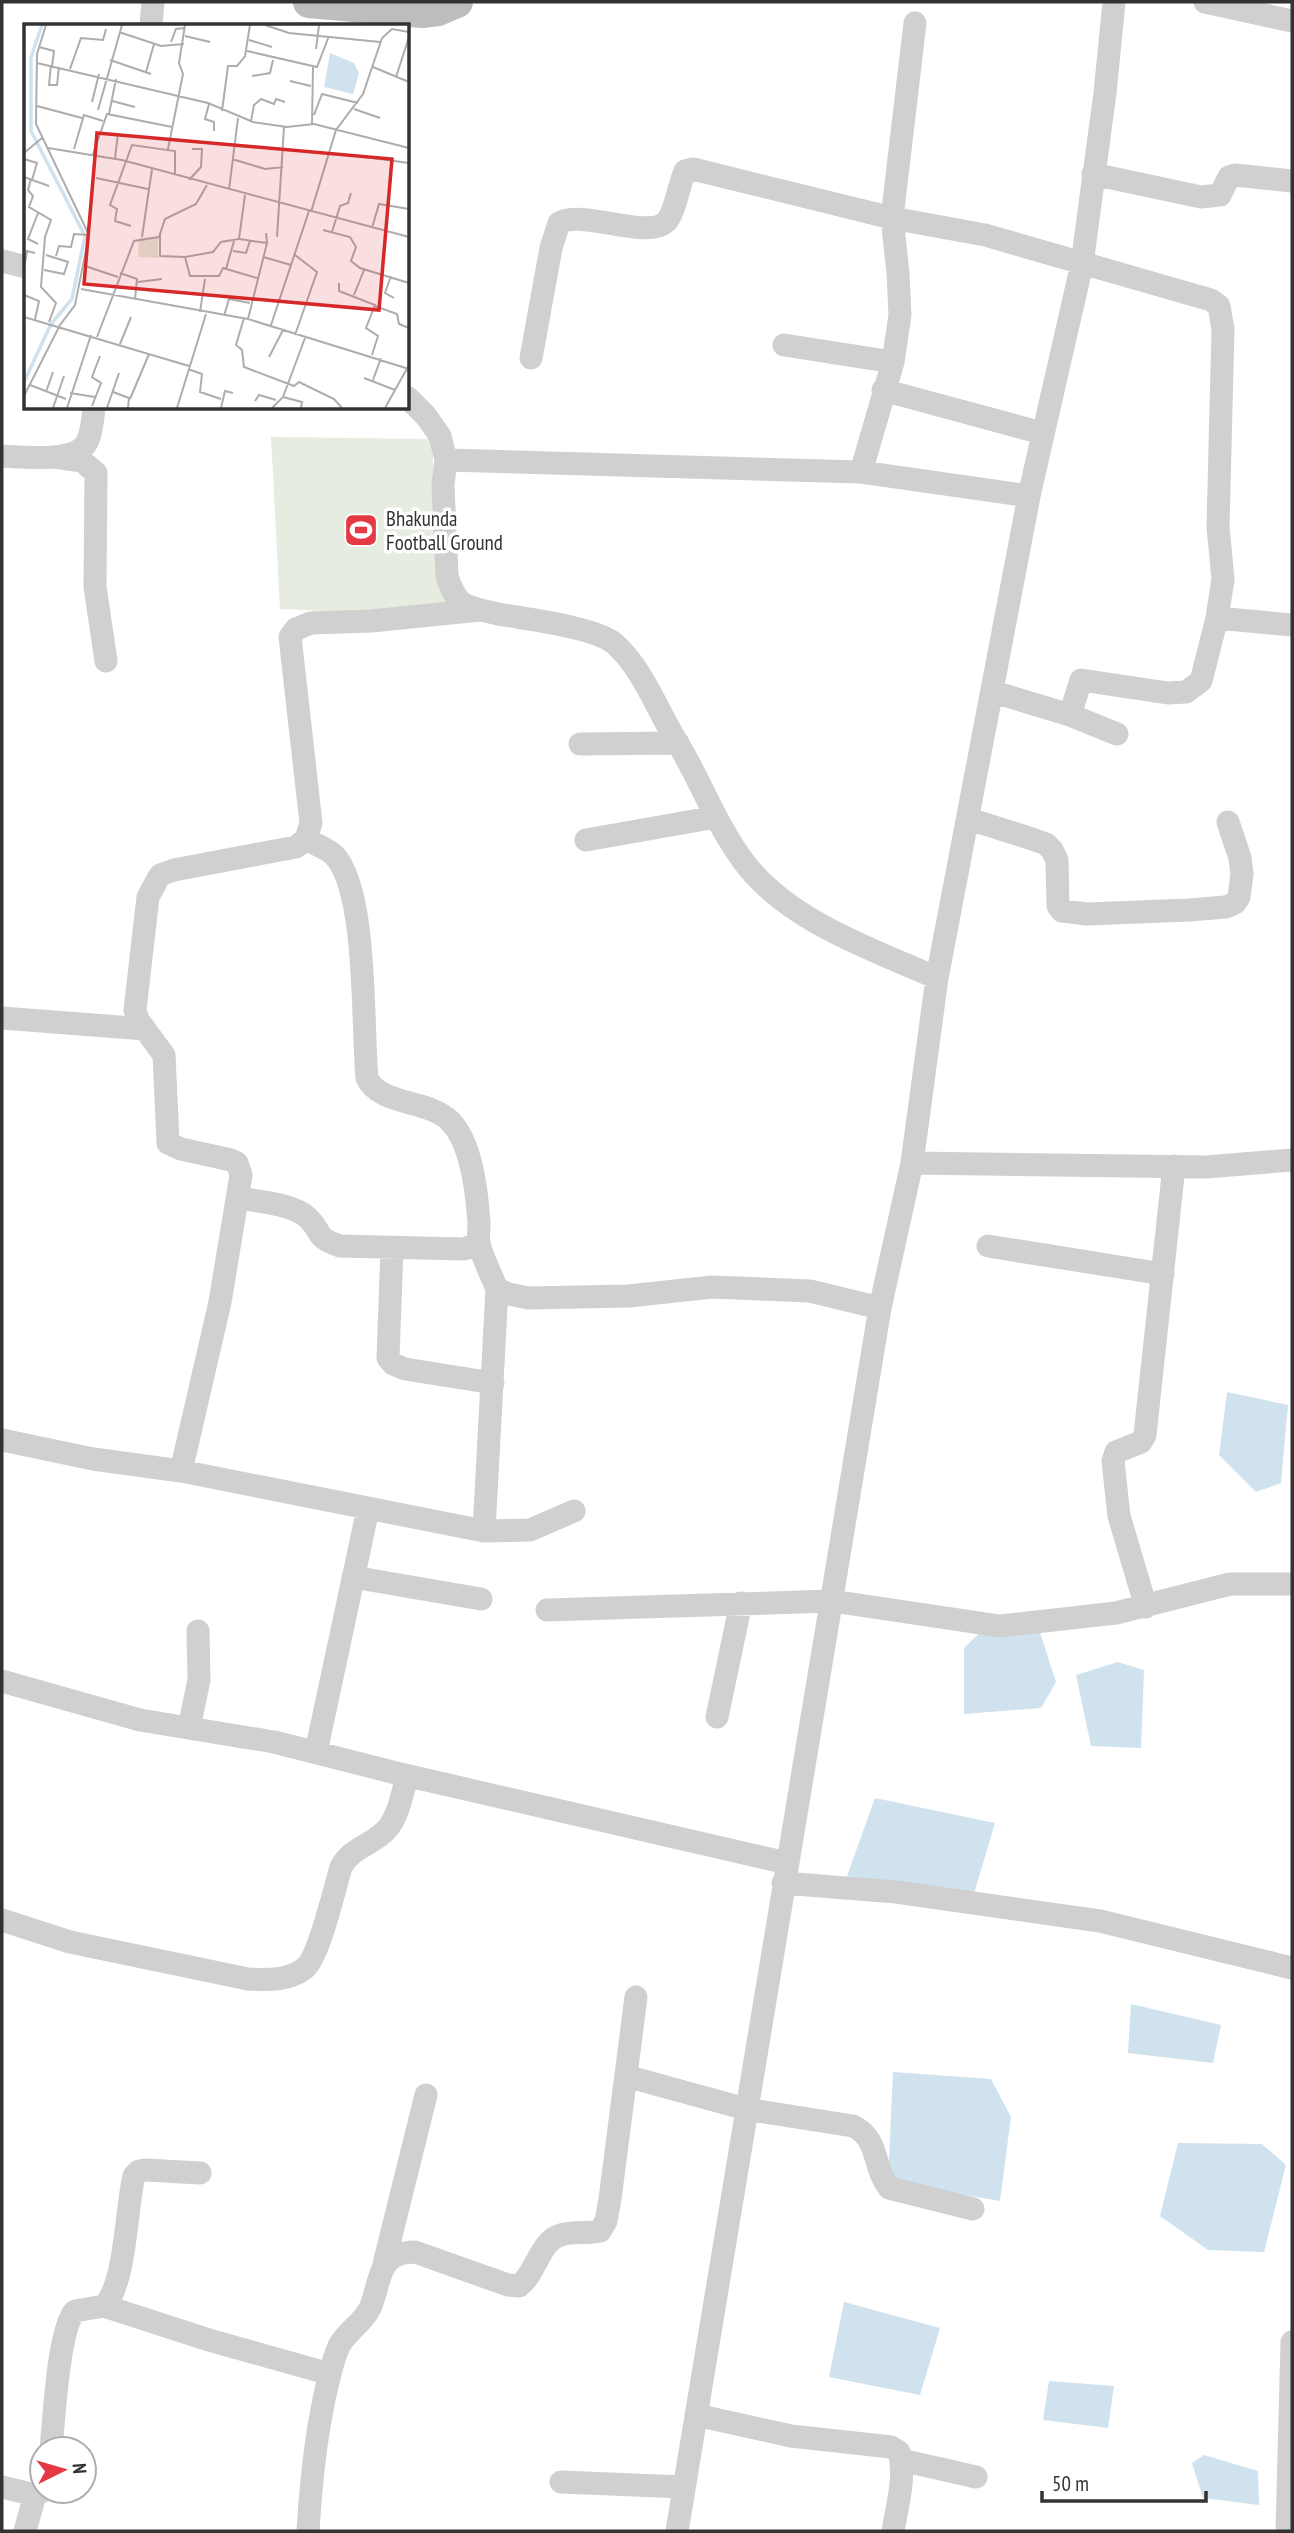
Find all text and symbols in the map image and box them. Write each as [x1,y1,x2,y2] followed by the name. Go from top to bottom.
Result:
[24,24,410,410] inset map
[386,505,503,556] place label: Bhakunda Football Ground
[342,511,380,549] sports icon: Bhakunda Football Ground
[28,2435,98,2505] north arrow
[1042,2460,1206,2504] scale bar
[68,2462,92,2475] text: N
[1052,2470,1089,2497] text: 50 m

